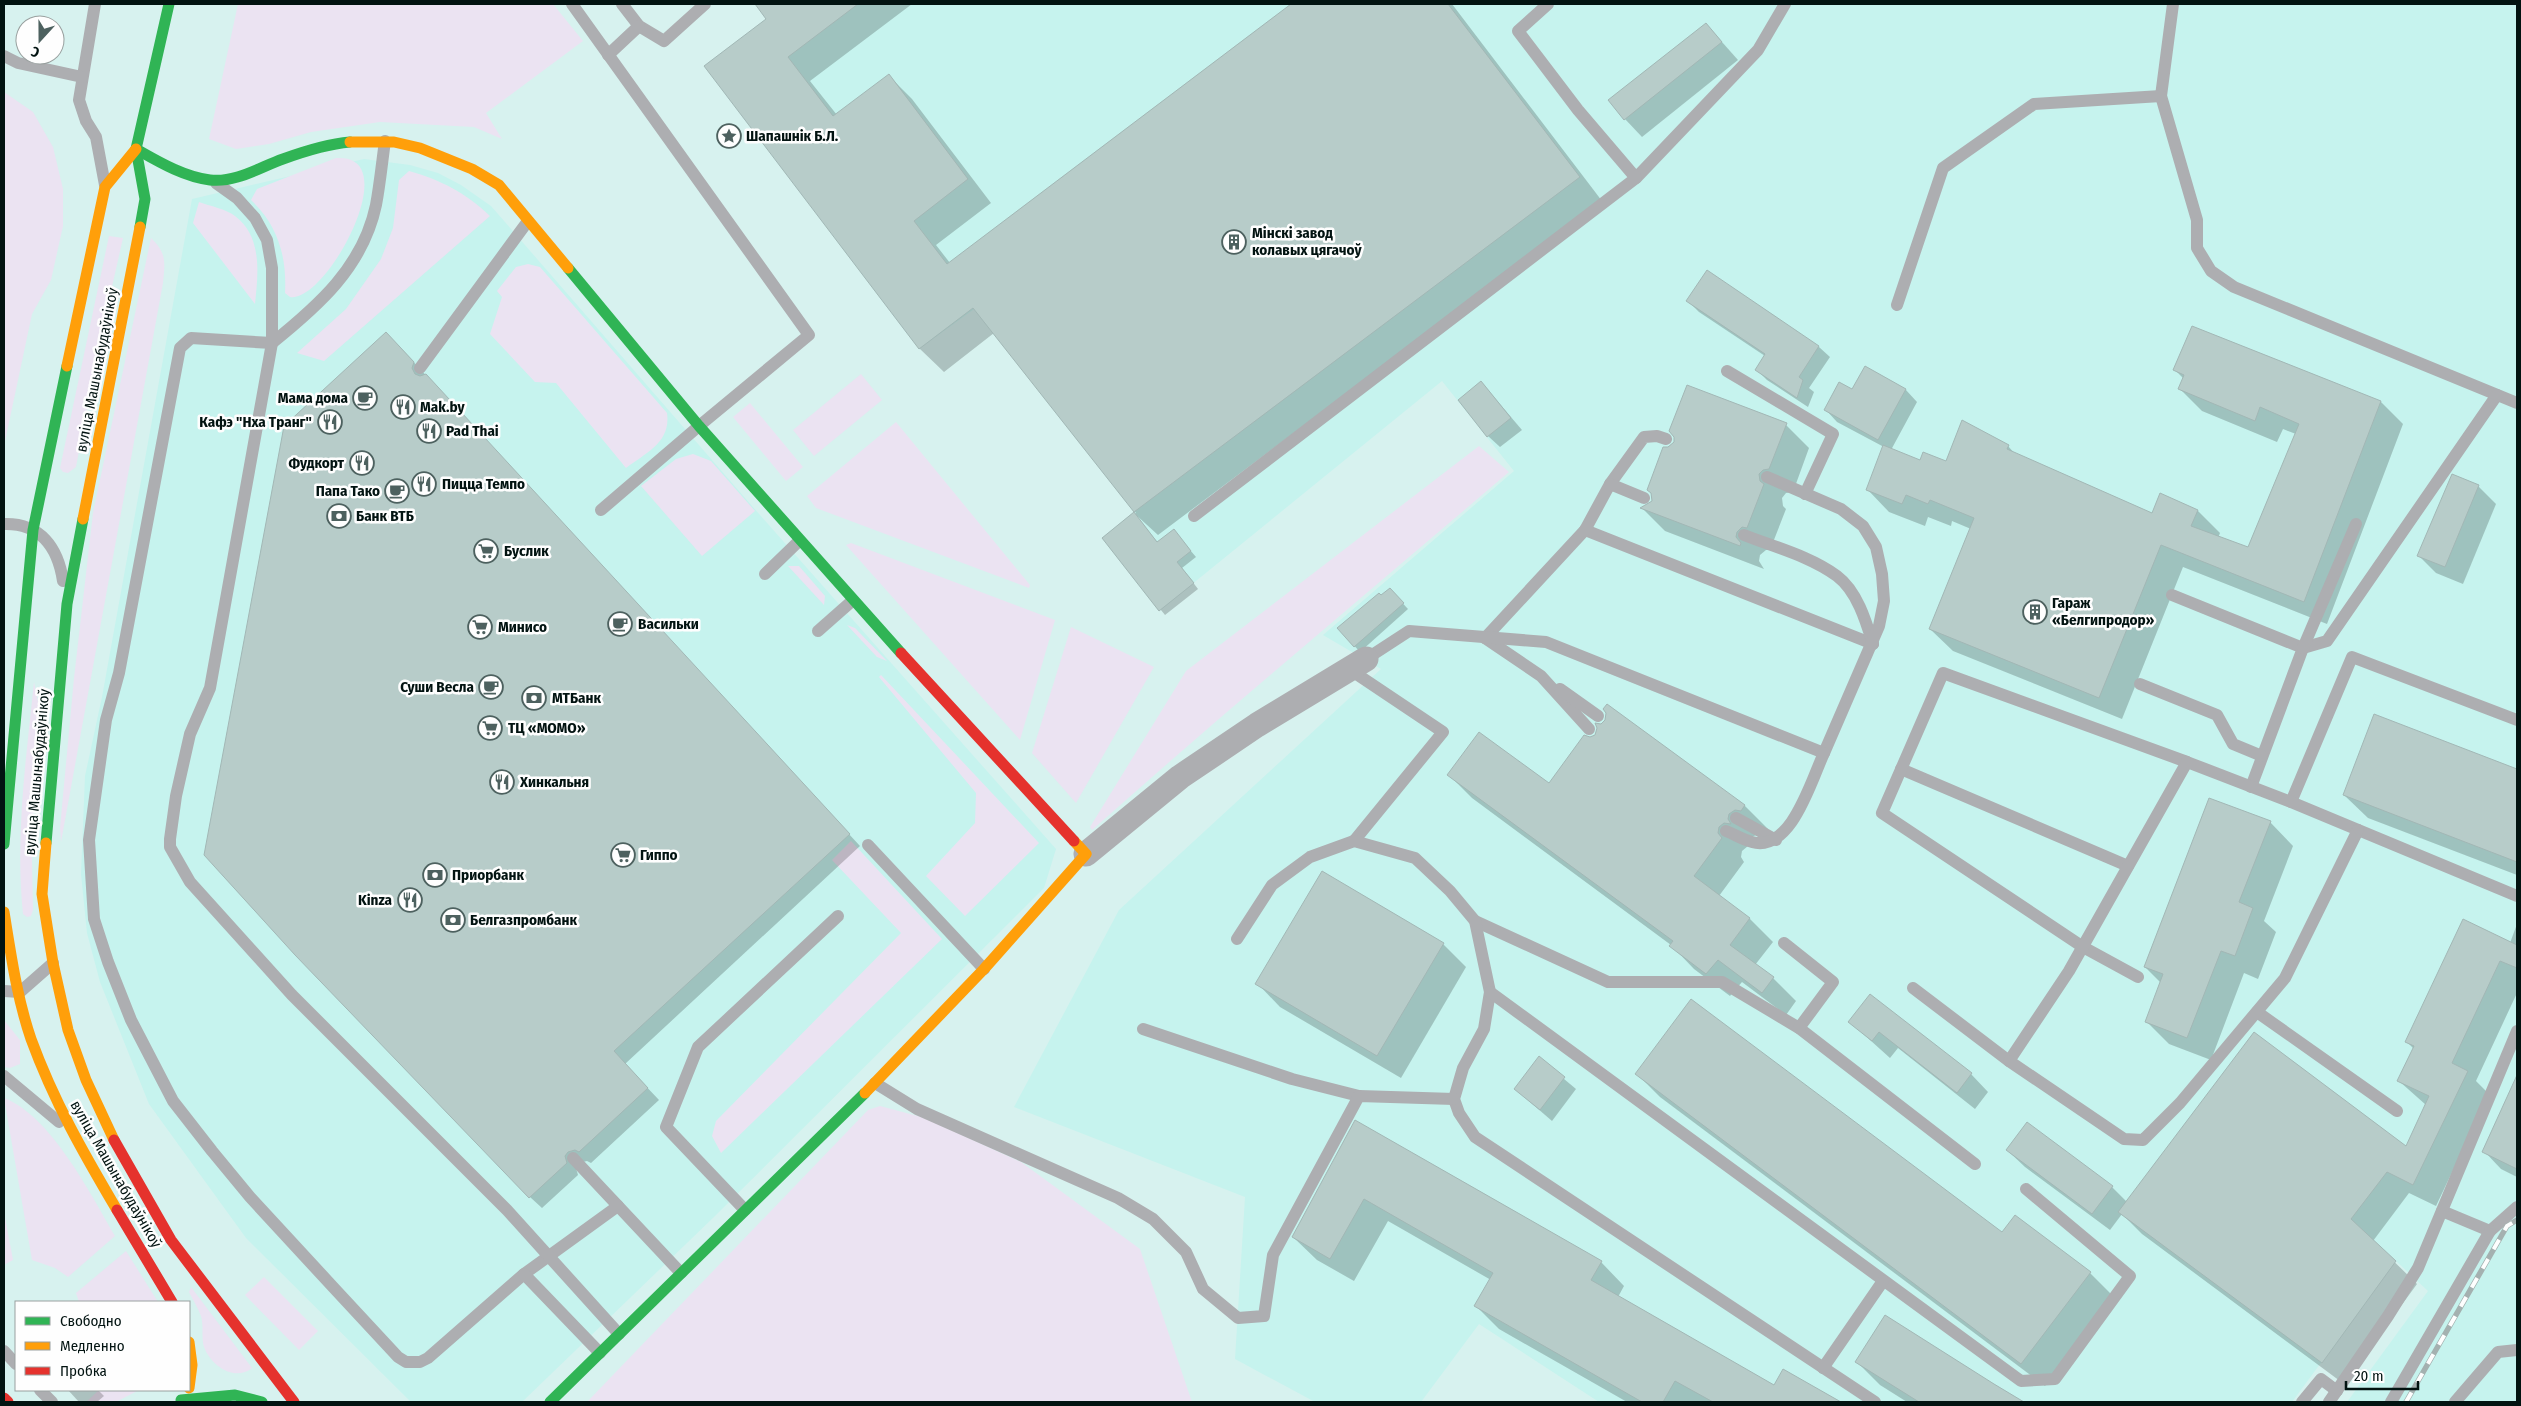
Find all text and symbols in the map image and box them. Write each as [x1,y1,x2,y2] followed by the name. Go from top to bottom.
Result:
[15,15,65,65] north arrow
[28,42,42,61] text: С
[716,123,742,149] place icon: Шапашнік Б.Л.
[746,127,839,145] place label: Шапашнік Б.Л.
[1252,224,1362,259] place label: Мінскі завод колавых цягачоў
[1221,229,1247,255] building icon: Мінскі завод колавых цягачоў
[72,286,122,454] street label: вуліца Машынабудаўнікоў
[352,385,378,411] cafe icon: Мама дома
[278,389,349,407] place label: Мама дома
[390,394,416,420] restaurant icon: Mak.by
[420,398,465,416] place label: Mak.by
[317,409,343,435] restaurant icon: Кафэ "Нха Транг"
[199,413,312,431] place label: Кафэ "Нха Транг"
[416,418,442,444] restaurant icon: Pad Thai
[446,422,499,440] place label: Pad Thai
[349,450,375,476] restaurant icon: Фудкорт
[288,454,345,472] place label: Фудкорт
[411,471,437,497] restaurant icon: Пицца Темпо
[442,475,525,493] place label: Пицца Темпо
[384,478,410,504] cafe icon: Папа Тако
[316,482,380,500] place label: Папа Тако
[326,503,352,529] bank icon: Банк ВТБ
[356,507,414,525] place label: Банк ВТБ
[473,538,499,564] supermarket icon: Буслик
[504,542,549,560] place label: Буслик
[2052,594,2154,629] place label: Гараж «Белгипродор»
[2022,599,2048,625] building icon: Гараж «Белгипродор»
[607,611,633,637] cafe icon: Васильки
[467,614,493,640] supermarket icon: Минисо
[638,615,699,633] place label: Васильки
[498,618,547,636] place label: Минисо
[478,674,504,700] cafe icon: Суши Весла
[400,678,475,696] place label: Суши Весла
[521,685,547,711] bank icon: МТБанк
[21,688,53,856] street label: вуліца Машынабудаўнікоў
[552,689,601,707] place label: МТБанк
[477,715,503,741] supermarket icon: ТЦ «МОМО»
[508,719,586,737] place label: ТЦ «МОМО»
[489,769,515,795] restaurant icon: Хинкальня
[519,773,589,791] place label: Хинкальня
[610,842,636,868] supermarket icon: Гиппо
[640,846,678,864] place label: Гиппо
[422,862,448,888] bank icon: Приорбанк
[452,866,525,884] place label: Приорбанк
[397,887,423,913] restaurant icon: Kinza
[358,891,393,909] place label: Kinza
[440,907,466,933] bank icon: Белгазпромбанк
[470,911,577,929] place label: Белгазпромбанк
[66,1097,166,1251] street label: вуліца Машынабудаўнікоў
[15,1301,190,1391] legend
[60,1312,122,1330] text: Свободно
[60,1337,125,1355] text: Медленно
[2346,1358,2418,1390] scale bar
[60,1362,107,1380] text: Пробка
[2354,1367,2384,1385] text: 20 m

